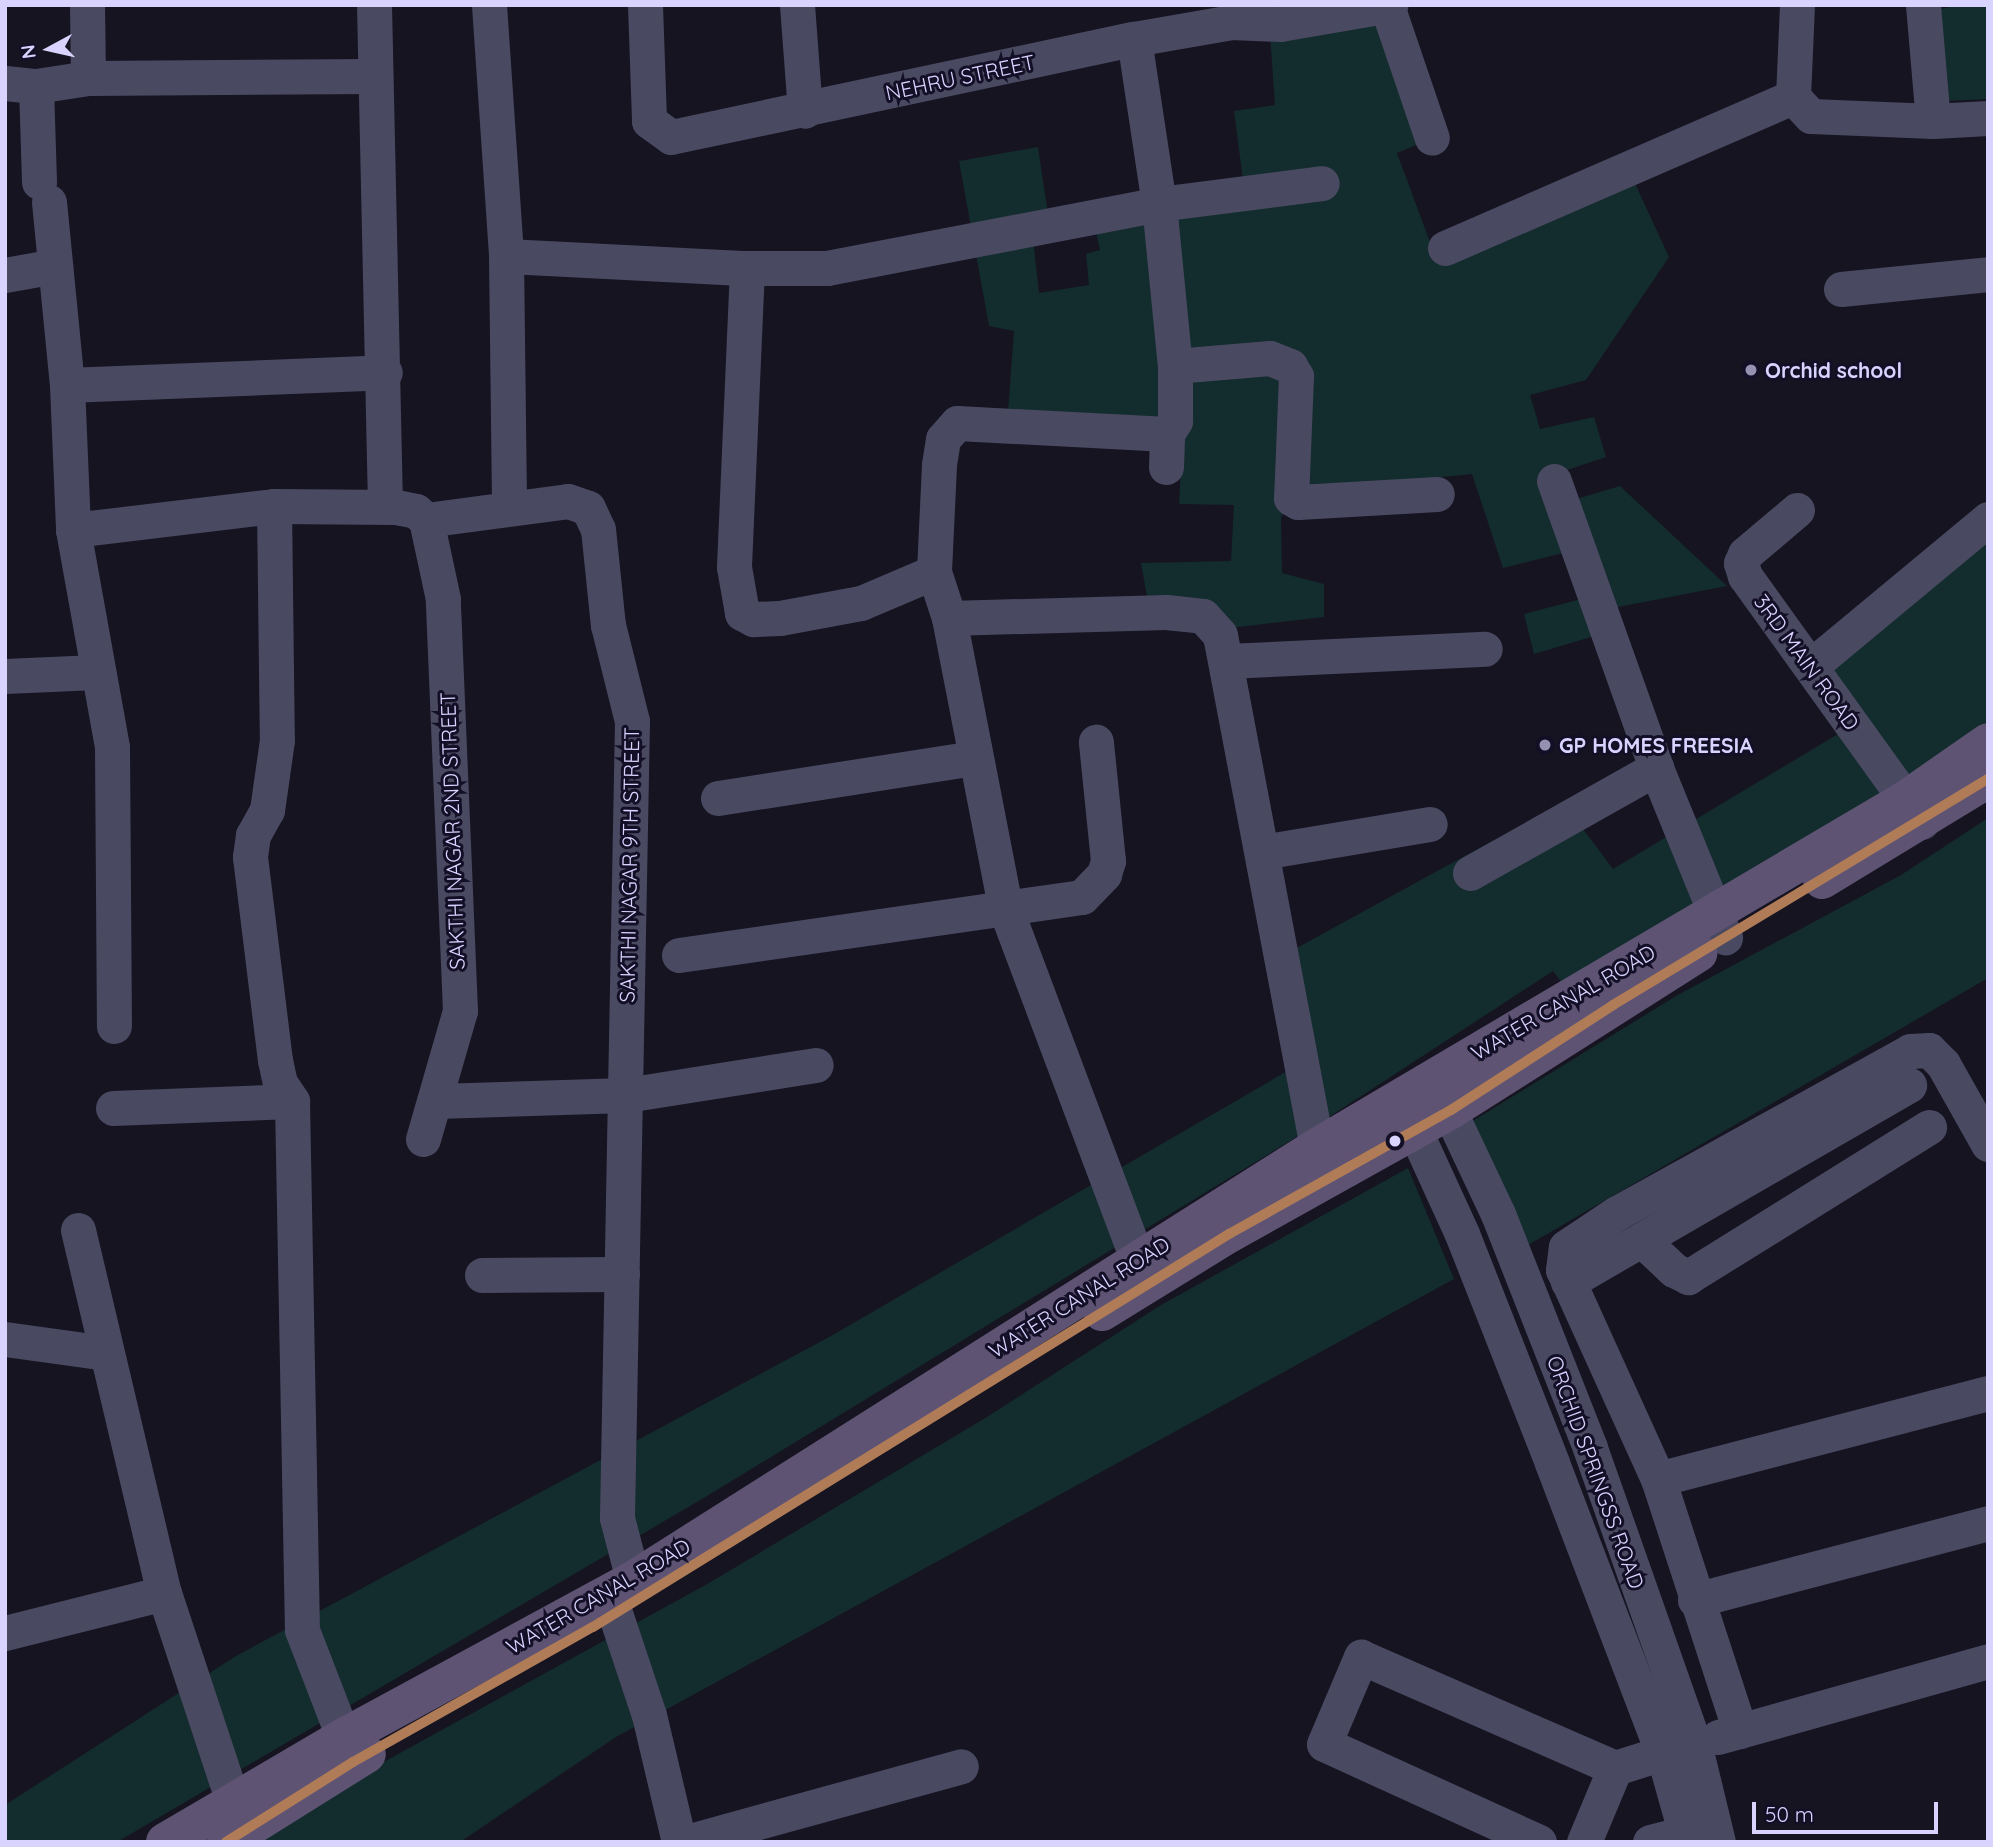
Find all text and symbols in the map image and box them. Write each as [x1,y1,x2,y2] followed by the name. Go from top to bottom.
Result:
[14,14,84,84] north arrow
[15,43,41,61] text: N
[883,49,1037,105] street label: NEHRU STREET
[1765,357,1902,383] place label: Orchid school
[1743,362,1759,378] marker: Orchid school
[1749,589,1865,735] street label: 3RD MAIN ROAD
[435,692,469,970] street label: SAKTHI NAGAR 2ND STREET
[614,727,644,1003] street label: SAKTHI NAGAR 9TH STREET
[1559,732,1753,758] place label: GP HOMES FREESIA
[1537,737,1553,753] marker: GP HOMES FREESIA
[1466,939,1660,1065] street label: WATER CANAL ROAD
[1388,1134,1402,1148] unlabelled marker
[984,1231,1174,1363] street label: WATER CANAL ROAD
[1542,1352,1650,1592] street label: ORCHID SPRINGSS ROAD
[501,1533,695,1659] street label: WATER CANAL ROAD
[1755,1787,1940,1831] scale bar
[1765,1801,1814,1827] text: 50 m

